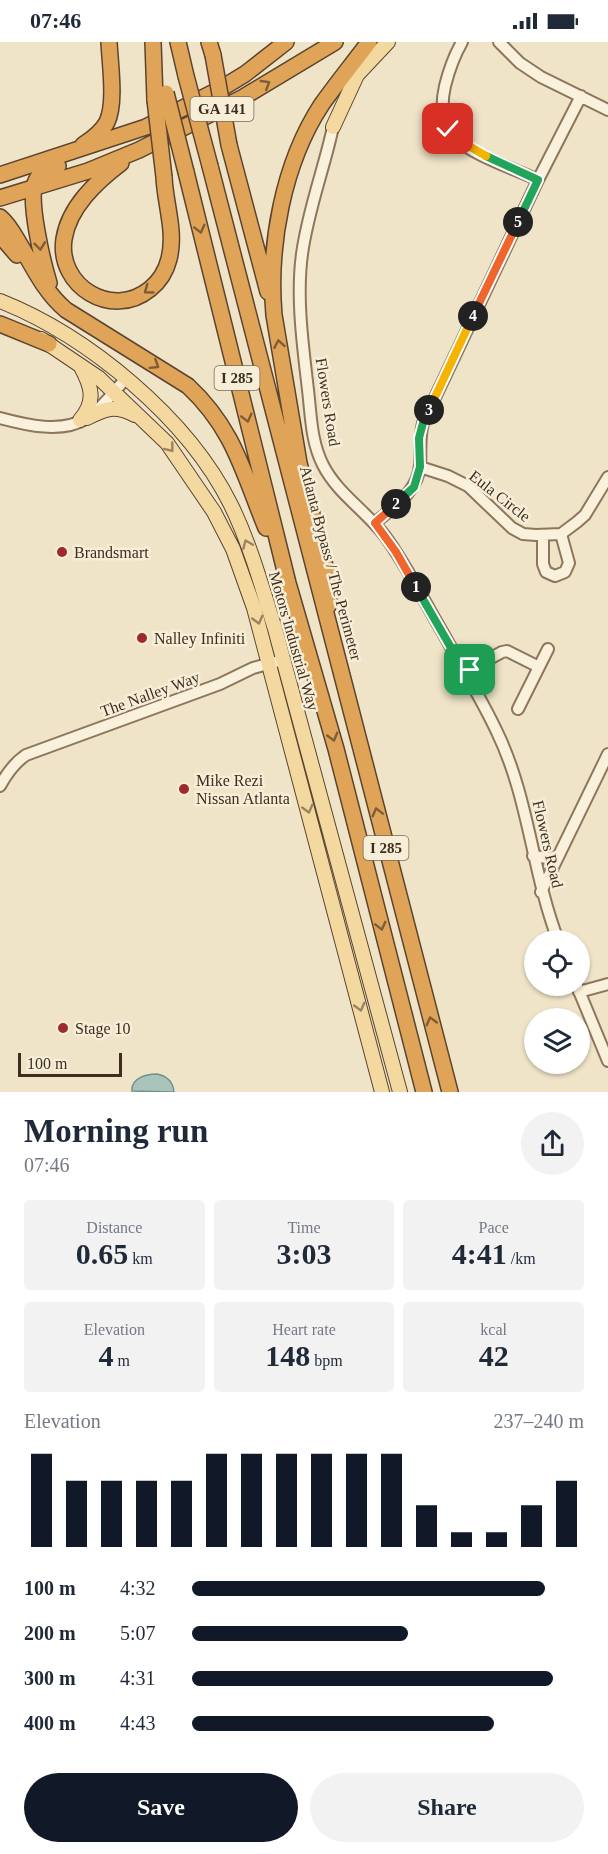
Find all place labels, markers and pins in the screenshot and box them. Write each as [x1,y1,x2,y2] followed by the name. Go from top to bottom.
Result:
[422,103,473,154] pin
[503,207,533,237] pin: 5
[458,301,488,331] pin: 4
[414,395,444,425] pin: 3
[381,489,411,519] pin: 2
[74,544,149,561] place label: Brandsmart
[55,545,69,559] marker: Brandsmart
[401,572,431,602] pin: 1
[154,630,246,648] place label: Nalley Infiniti
[135,631,149,645] marker: Nalley Infiniti
[444,644,495,695] pin
[196,772,290,807] place label: Mike Rezi Nissan Atlanta
[177,782,191,796] marker: Mike Rezi Nissan Atlanta
[75,1020,131,1038] place label: Stage 10
[56,1021,70,1035] marker: Stage 10

